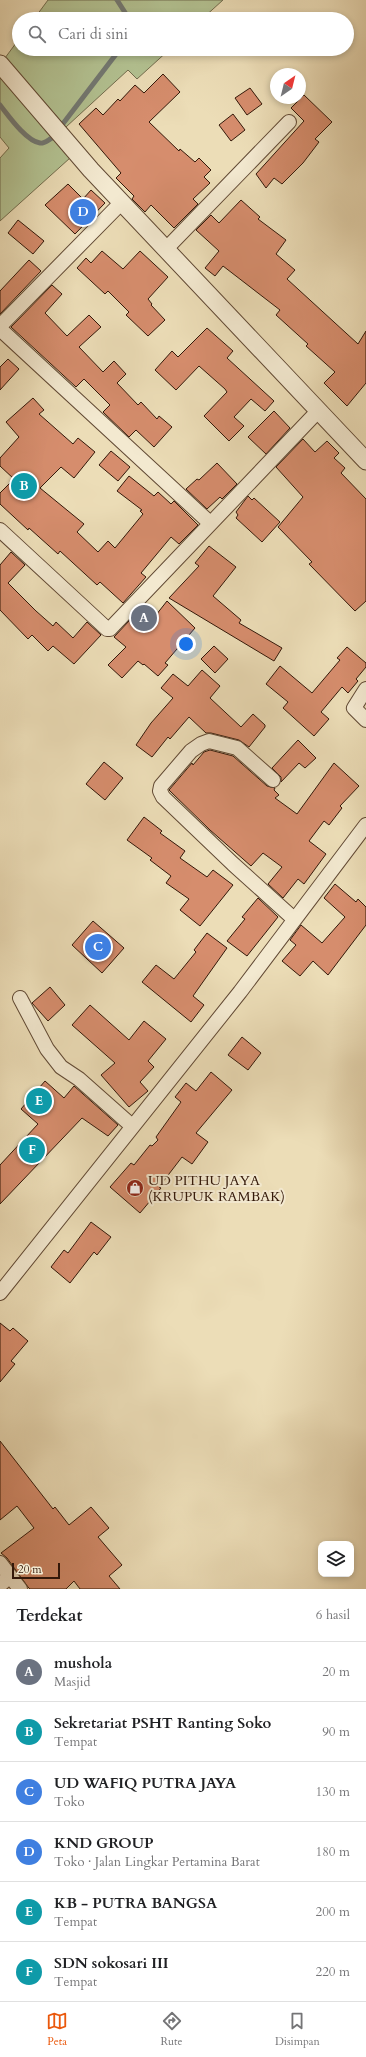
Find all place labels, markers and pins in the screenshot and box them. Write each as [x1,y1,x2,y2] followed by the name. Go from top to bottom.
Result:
[70,197,96,227] pin: D
[11,471,37,501] pin: B
[131,603,157,633] pin: A
[85,932,111,962] pin: C
[26,1086,52,1116] pin: E
[19,1135,45,1165] pin: F
[148,1171,285,1206] place label: UD PITHU JAYA (KRUPUK RAMBAK)
[125,1178,145,1198] shop icon: UD PITHU JAYA (KRUPUK RAMBAK)

